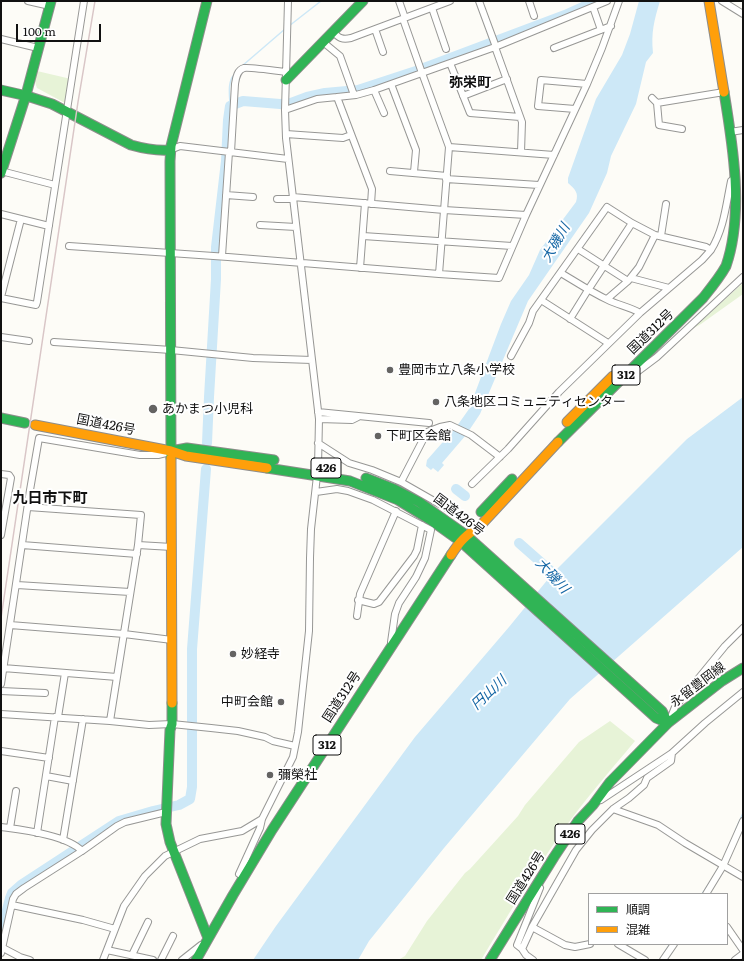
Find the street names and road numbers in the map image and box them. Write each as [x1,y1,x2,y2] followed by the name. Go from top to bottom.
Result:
[625,306,677,358] street label: 国道312号
[612,365,640,385] road number: 312
[75,412,137,438] street label: 国道426号
[311,458,341,478] road number: 426
[430,491,488,539] street label: 国道426号
[667,659,729,711] street label: 永留豊岡線
[320,668,364,726] street label: 国道312号
[313,735,341,755] road number: 312
[555,824,585,844] road number: 426
[504,849,548,907] street label: 国道426号

